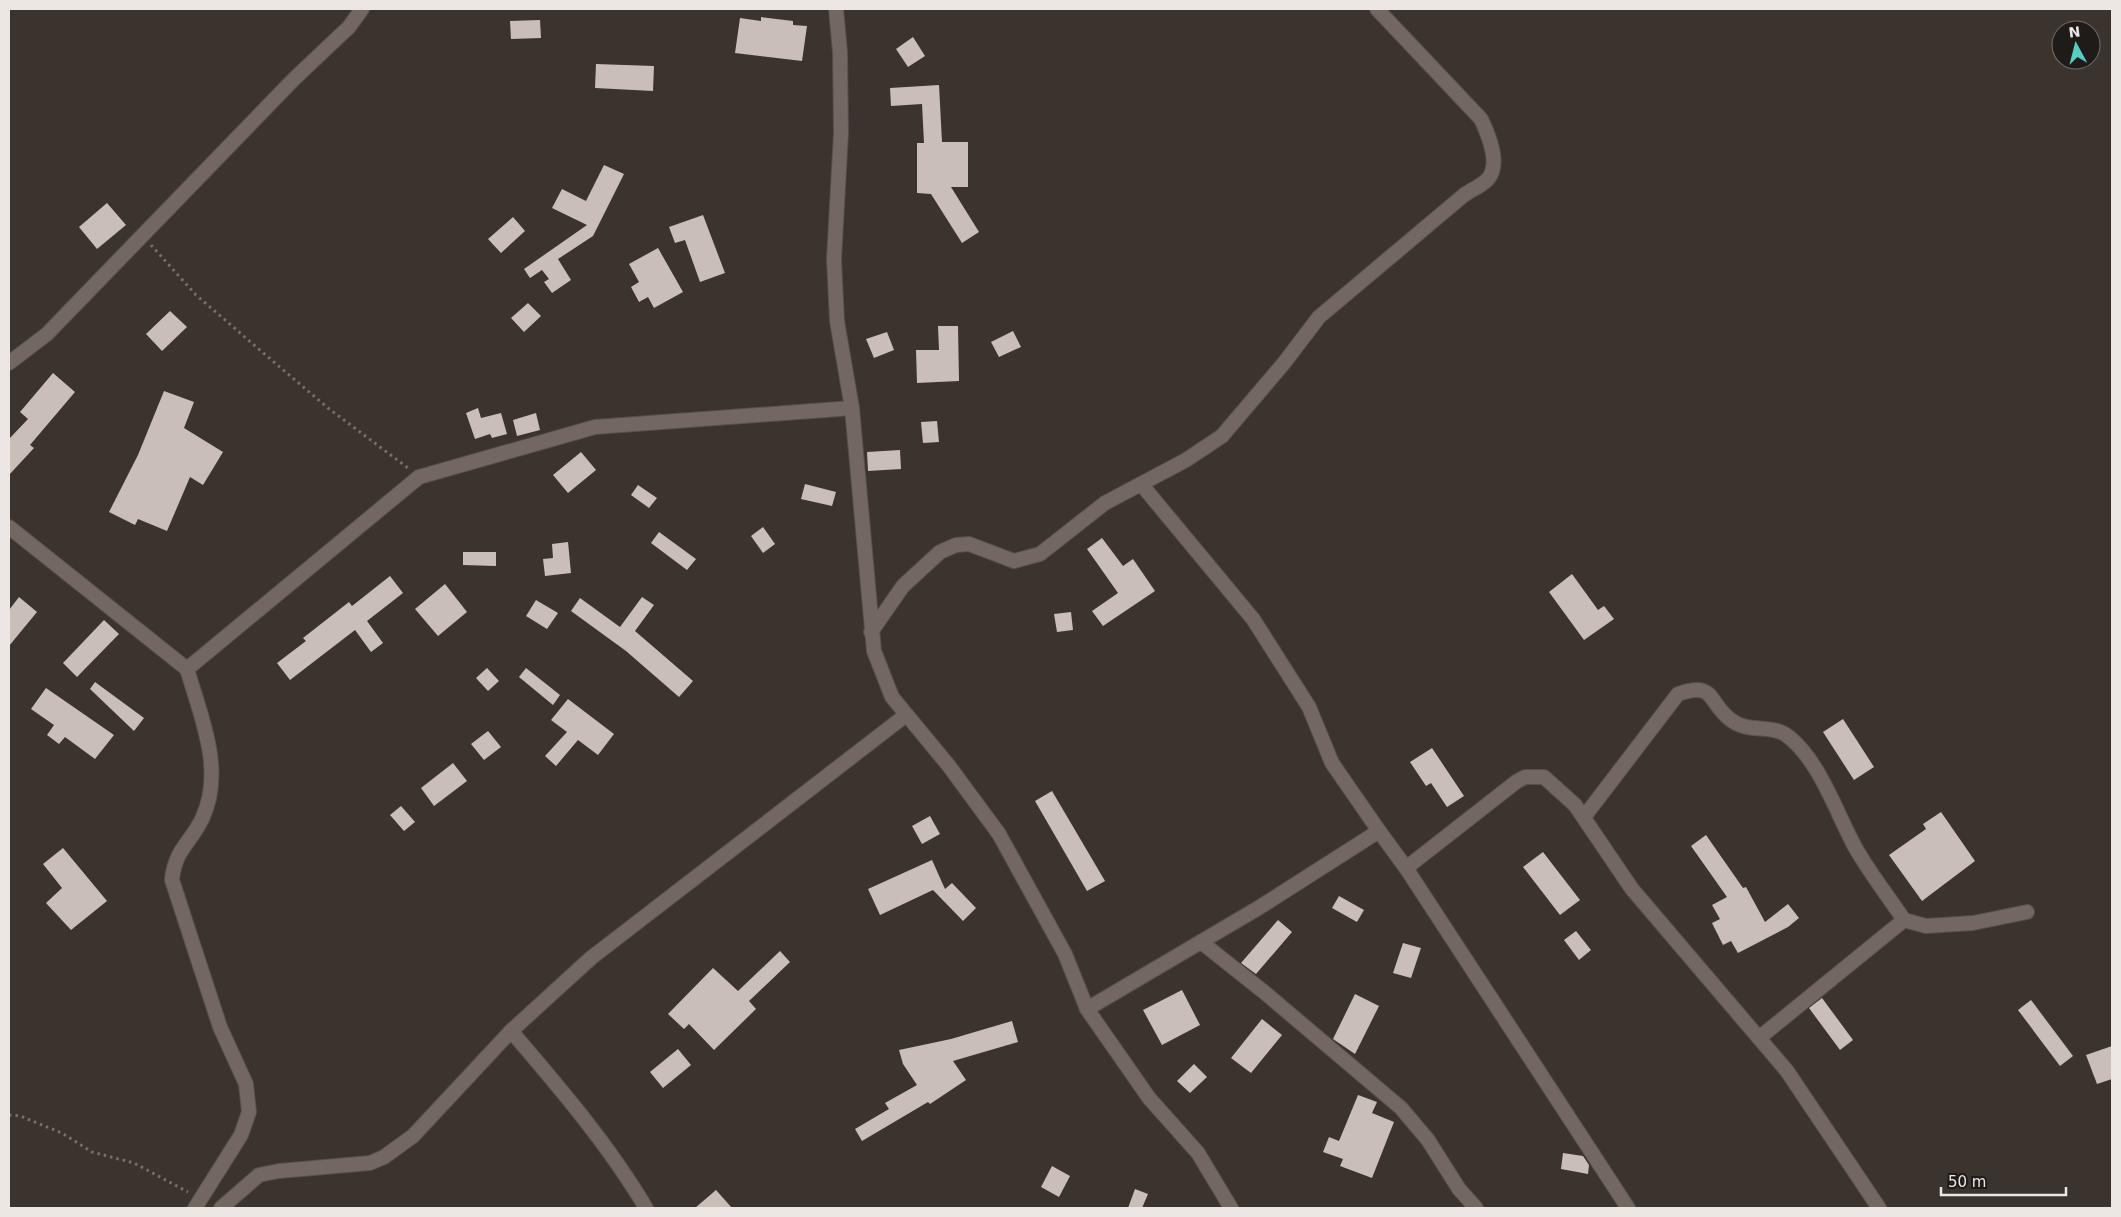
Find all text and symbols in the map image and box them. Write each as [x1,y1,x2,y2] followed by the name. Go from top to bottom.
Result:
[2051,20,2101,70] north arrow
[2068,23,2081,41] text: N
[1941,1164,2066,1196] scale bar
[1948,1173,1986,1191] text: 50 m

